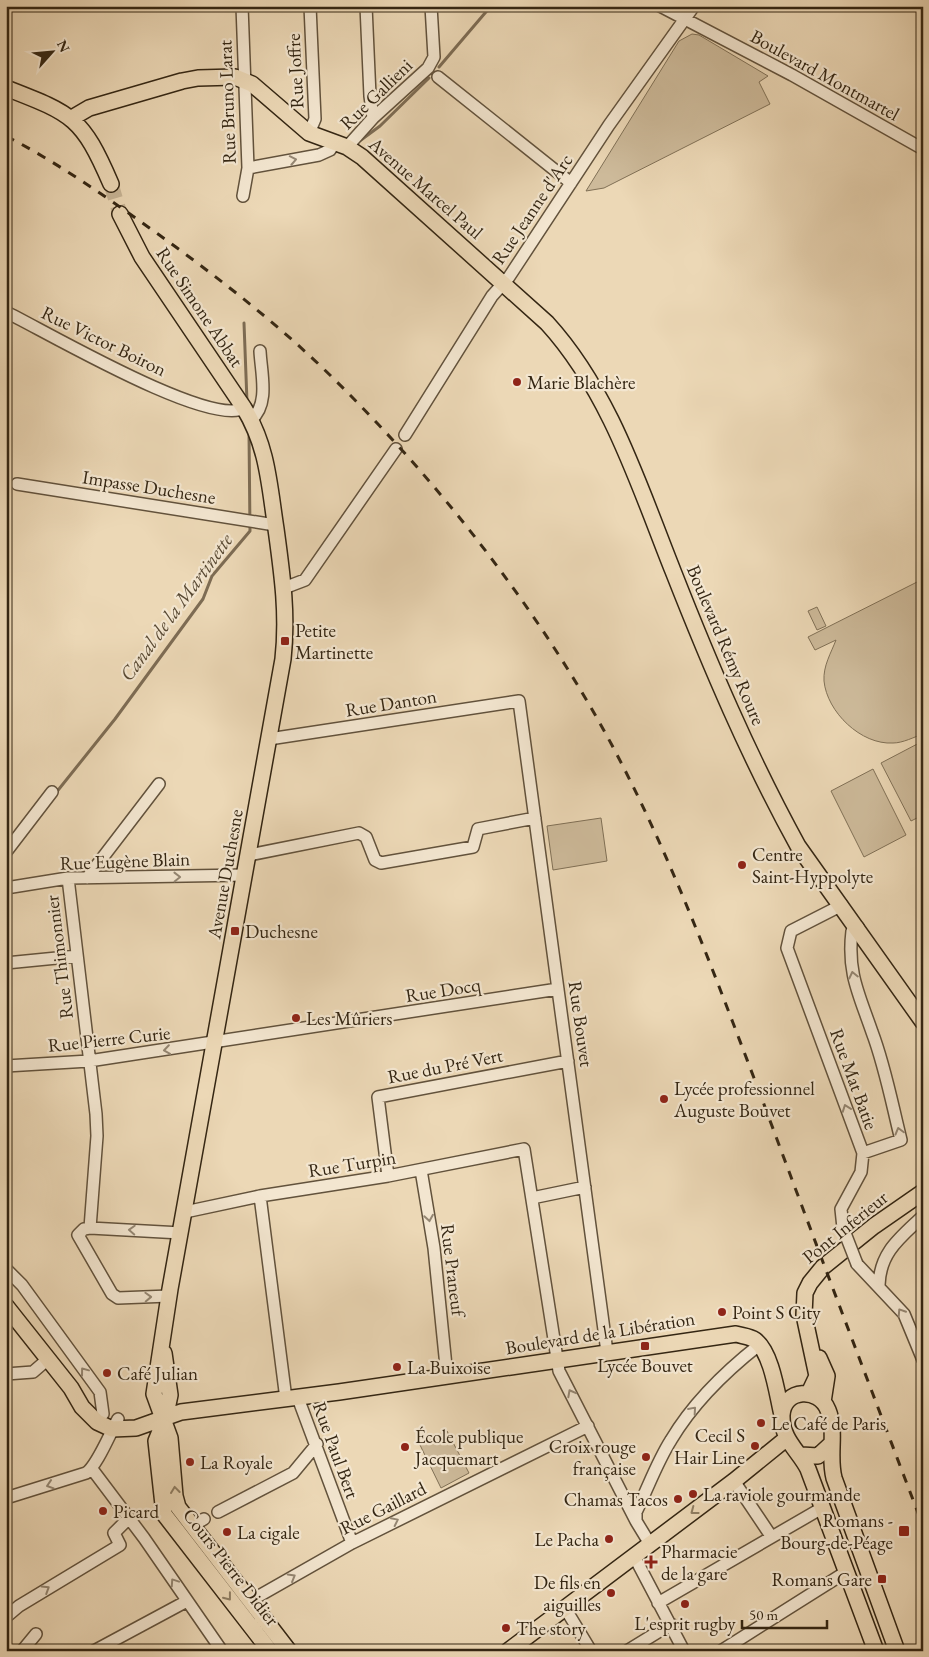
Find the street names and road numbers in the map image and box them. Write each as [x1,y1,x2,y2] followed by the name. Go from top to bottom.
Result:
[746,24,904,127] street label: Boulevard Montmartel
[281,33,309,109] street label: Rue Joffre
[212,40,242,164] street label: Rue Bruno Larat
[334,53,418,135] street label: Rue Gallieni
[363,131,489,245] street label: Avenue Marcel Paul
[486,149,578,269] street label: Rue Jeanne d'Arc
[151,242,249,372] street label: Rue Simone Abbat
[37,300,171,382] street label: Rue Victor Boiron
[81,464,217,510] street label: Impasse Duchesne
[681,561,771,729] street label: Boulevard Rémy Roure
[344,683,438,723] street label: Rue Danton
[201,807,249,942] street label: Avenue Duchesne
[59,846,191,876] street label: Rue Eugène Blain
[39,893,79,1020] street label: Rue Thimonnier
[404,972,482,1008] street label: Rue Docq
[563,979,599,1069] street label: Rue Bouvet
[46,1020,172,1058] street label: Rue Pierre Curie
[824,1025,884,1133] street label: Rue Mat Batie
[385,1043,505,1089] street label: Rue du Pré Vert
[306,1145,398,1183] street label: Rue Turpin
[797,1184,893,1269] street label: Pont Inferieur
[435,1222,471,1319] street label: Rue Praneuf
[503,1306,697,1360] street label: Boulevard de la Libération
[307,1398,365,1502] street label: Rue Paul Bert
[336,1475,431,1540] street label: Rue Gaillard
[177,1503,285,1631] street label: Cours Pierre Didier

